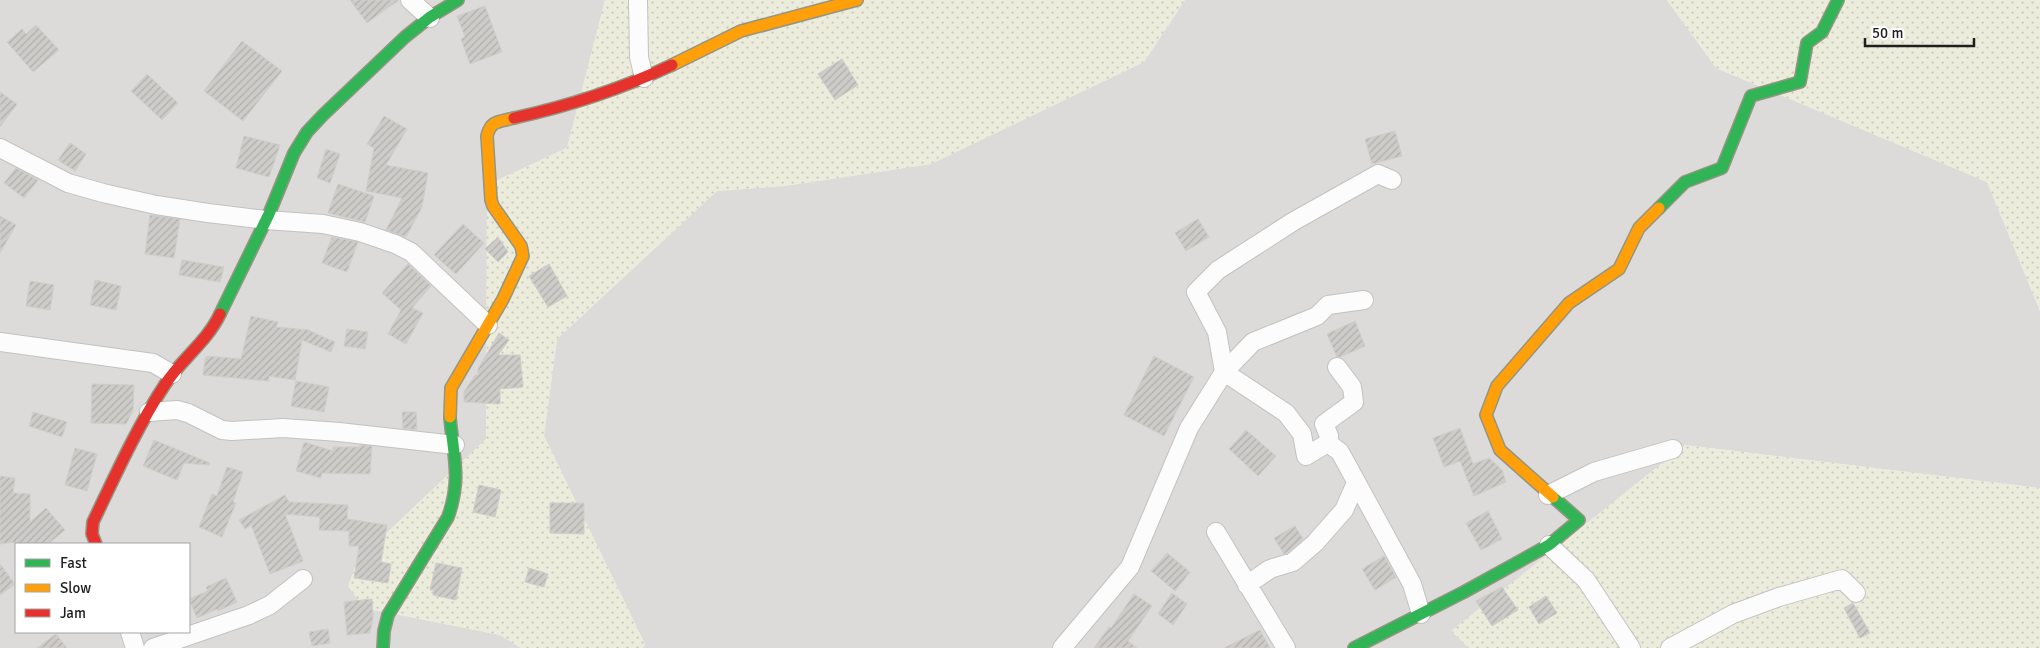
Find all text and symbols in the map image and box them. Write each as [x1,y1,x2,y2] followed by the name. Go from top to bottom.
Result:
[1865,15,1974,47] scale bar
[1872,24,1903,42] text: 50 m
[15,543,190,633] legend
[60,554,87,572] text: Fast
[60,579,91,597] text: Slow
[60,604,86,622] text: Jam

